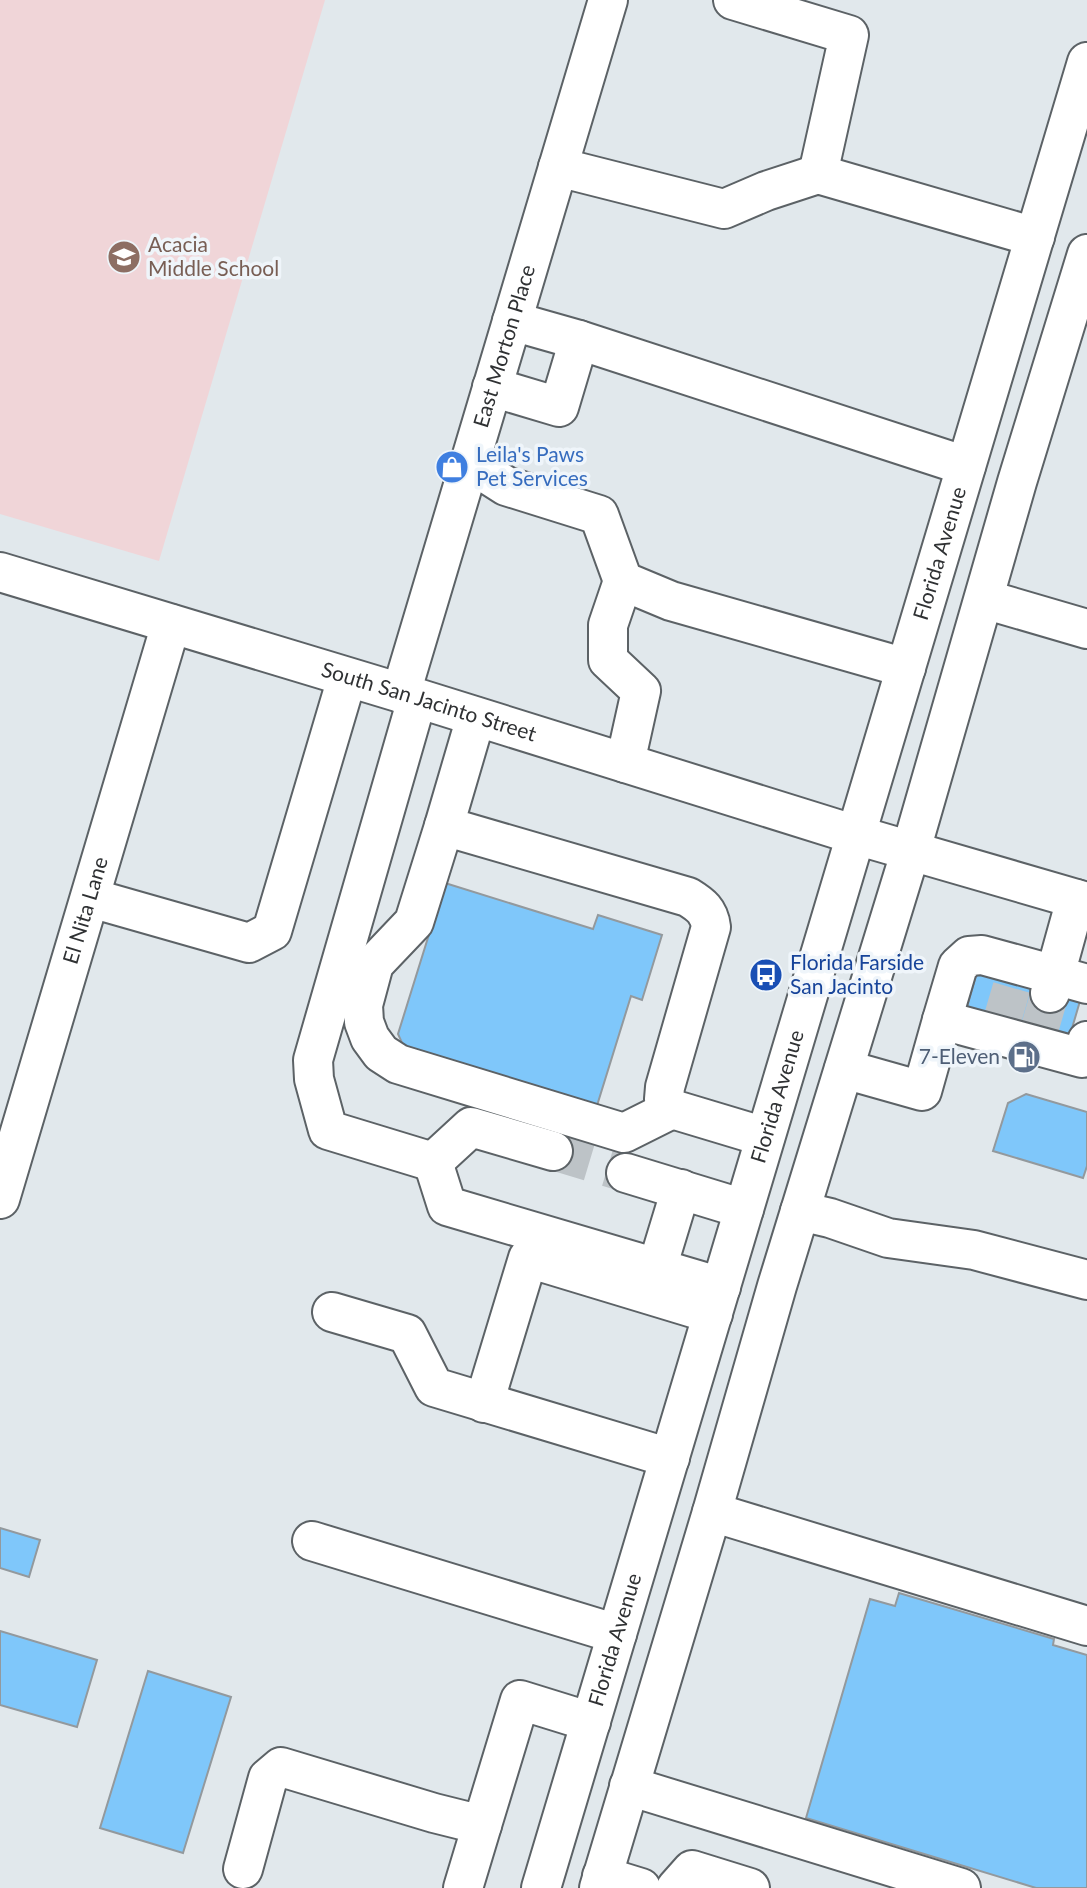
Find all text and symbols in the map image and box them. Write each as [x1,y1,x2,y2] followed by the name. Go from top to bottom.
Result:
[148,231,279,280] place label: Acacia Middle School
[105,238,143,276] school or university icon: Acacia Middle School
[467,261,539,430] street label: East Morton Place
[476,441,588,490] place label: Leila's Paws Pet Services
[433,448,471,486] shop icon: Leila's Paws Pet Services
[907,483,970,623] street label: Florida Avenue
[319,656,540,746] street label: South San Jacinto Street
[57,853,112,967] street label: El Nita Lane
[790,949,924,998] place label: Florida Farside San Jacinto
[747,956,785,994] bus stop icon: Florida Farside San Jacinto
[744,1027,808,1166] street label: Florida Avenue
[1005,1038,1043,1076] fuel station icon: 7-Eleven
[919,1043,1000,1068] place label: 7-Eleven
[582,1570,645,1709] street label: Florida Avenue

